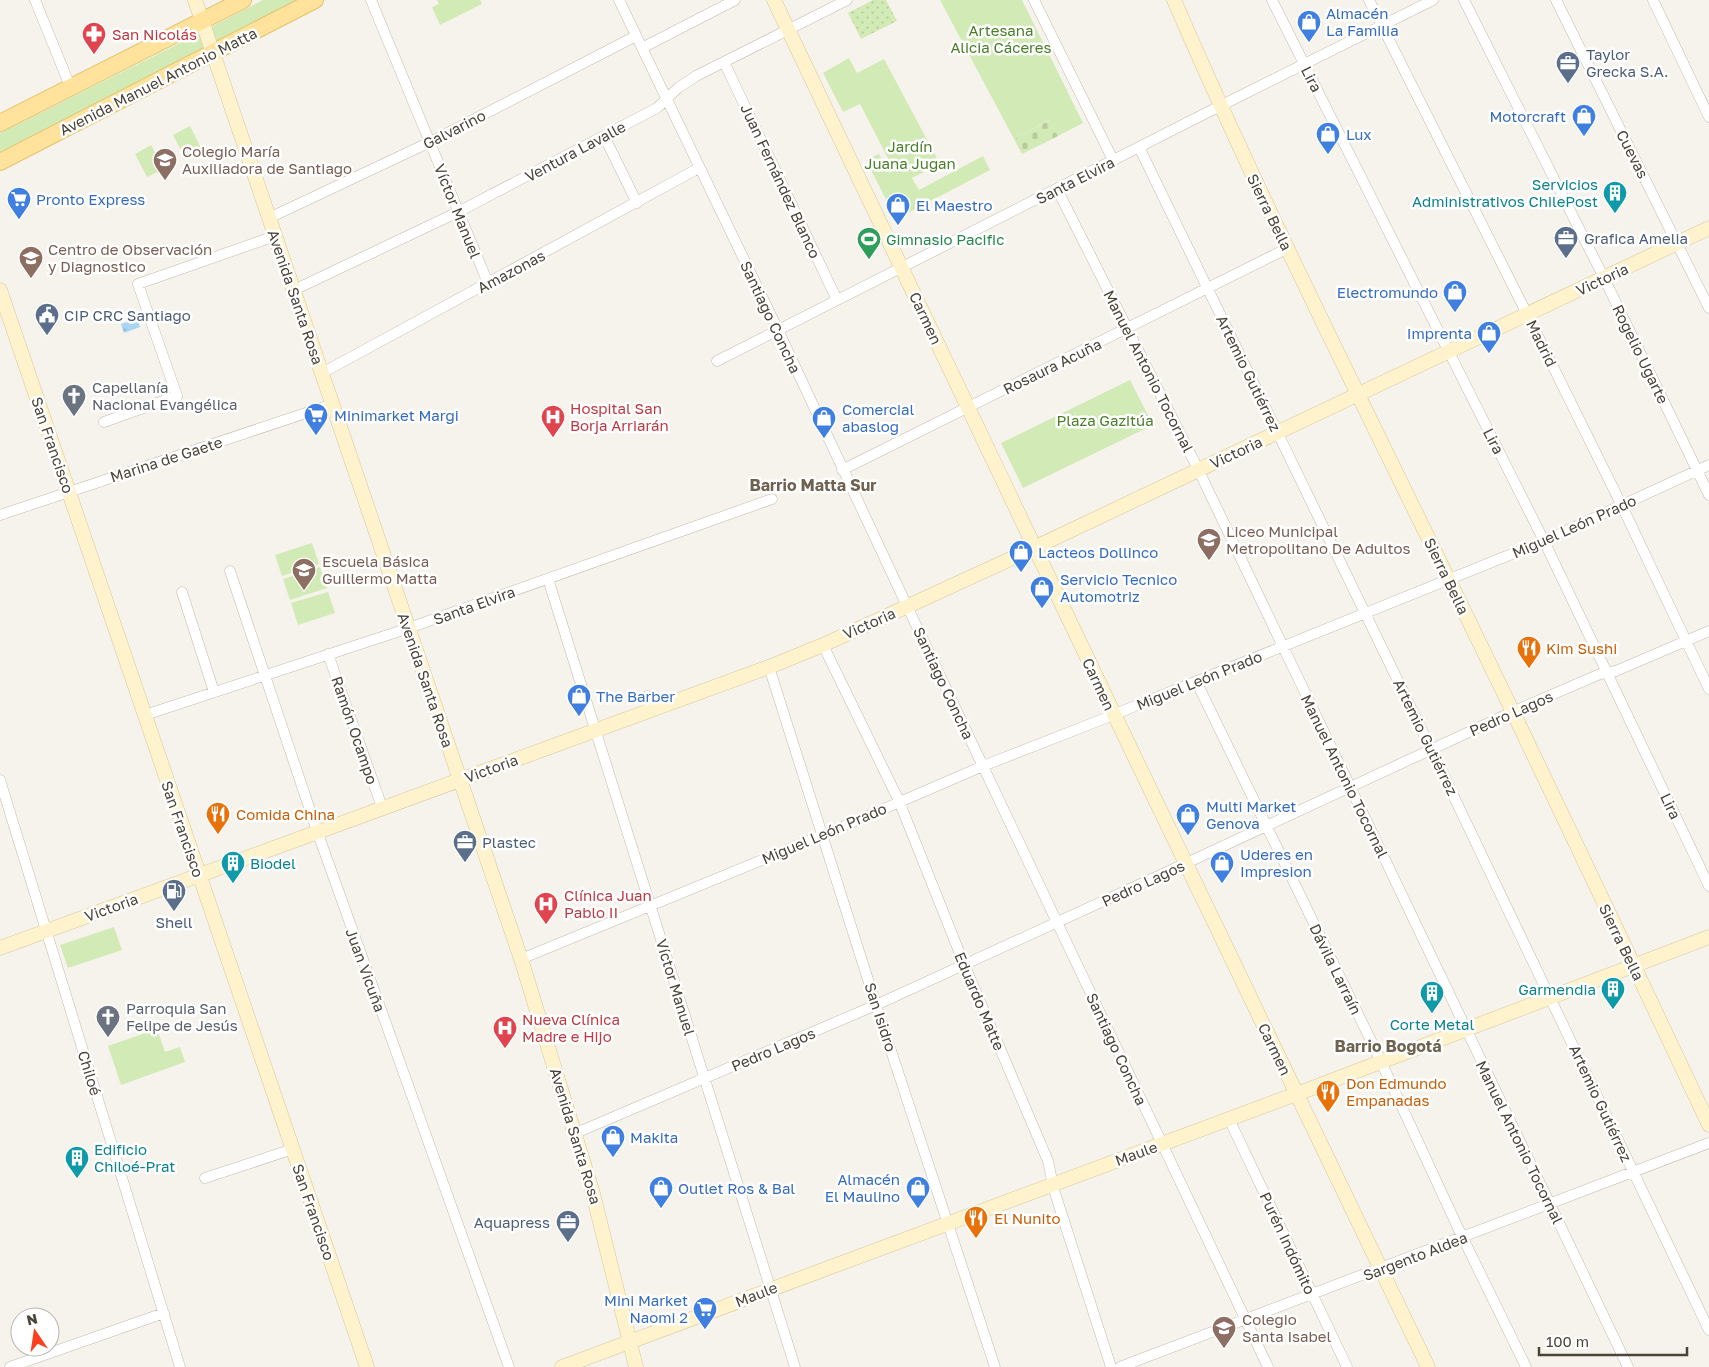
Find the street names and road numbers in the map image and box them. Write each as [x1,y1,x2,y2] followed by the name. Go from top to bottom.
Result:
[56,23,260,139] street label: Avenida Manuel Antonio Matta
[1298,63,1326,95] street label: Lira
[737,101,825,261] street label: Juan Fernández Blanco
[420,106,488,152] street label: Galvarino
[522,117,629,185] street label: Ventura Lavalle
[1613,127,1653,181] street label: Cuevas
[1033,153,1117,207] street label: Santa Elvira
[431,161,485,261] street label: Víctor Manuel
[1244,171,1296,253] street label: Sierra Bella
[264,227,328,367] street label: Avenida Santa Rosa
[474,246,548,296] street label: Amazonas
[737,258,805,376] street label: Santiago Concha
[1573,259,1631,299] street label: Victoria
[1100,287,1198,455] street label: Manuel Antonio Tocornal
[906,289,946,347] street label: Carmen
[1609,301,1673,407] street label: Rogelio Ugarte
[1213,312,1285,434] street label: Artemio Gutiérrez
[1523,317,1561,369] street label: Madrid
[1000,334,1104,398] street label: Rosaura Acuña
[28,394,78,496] street label: San Francisco
[1480,425,1508,457] street label: Lira
[108,432,225,486] street label: Marina de Gaete
[1207,432,1265,472] street label: Victoria
[1509,491,1639,561] street label: Miguel León Prado
[1421,535,1473,617] street label: Sierra Bella
[431,582,517,628] street label: Santa Elvira
[840,603,898,643] street label: Victoria
[394,610,458,750] street label: Avenida Santa Rosa
[910,624,978,742] street label: Santiago Concha
[1134,647,1264,713] street label: Miguel León Prado
[1079,655,1119,713] street label: Carmen
[328,674,382,786] street label: Ramón Ocampo
[1390,676,1462,798] street label: Artemio Gutiérrez
[1467,687,1556,739] street label: Pedro Lagos
[1298,691,1393,861] street label: Manuel Antonio Tocornal
[462,750,520,786] street label: Victoria
[158,778,208,880] street label: San Francisco
[1657,790,1685,822] street label: Lira
[759,799,889,867] street label: Miguel León Prado
[1099,856,1187,910] street label: Pedro Lagos
[82,889,140,925] street label: Victoria
[1596,901,1648,983] street label: Sierra Bella
[1306,921,1366,1017] street label: Dávila Larraín
[343,926,389,1014] street label: Juan Vicuña
[653,937,699,1038] street label: Víctor Manuel
[951,949,1009,1053] street label: Eduardo Matte
[861,980,901,1054] street label: San Isidro
[1083,990,1151,1108] street label: Santiago Concha
[1255,1020,1295,1078] street label: Carmen
[728,1023,818,1075] street label: Pedro Lagos
[1566,1042,1636,1165] street label: Artemio Gutiérrez
[75,1048,105,1098] street label: Chiloé
[1473,1057,1568,1227] street label: Manuel Antonio Tocornal
[547,1066,605,1206] street label: Avenida Santa Rosa
[1112,1137,1160,1169] street label: Maule
[289,1161,339,1263] street label: San Francisco
[1256,1189,1320,1297] street label: Purén Indómito
[1360,1228,1470,1284] street label: Sargento Aldea
[732,1278,780,1310] street label: Maule

